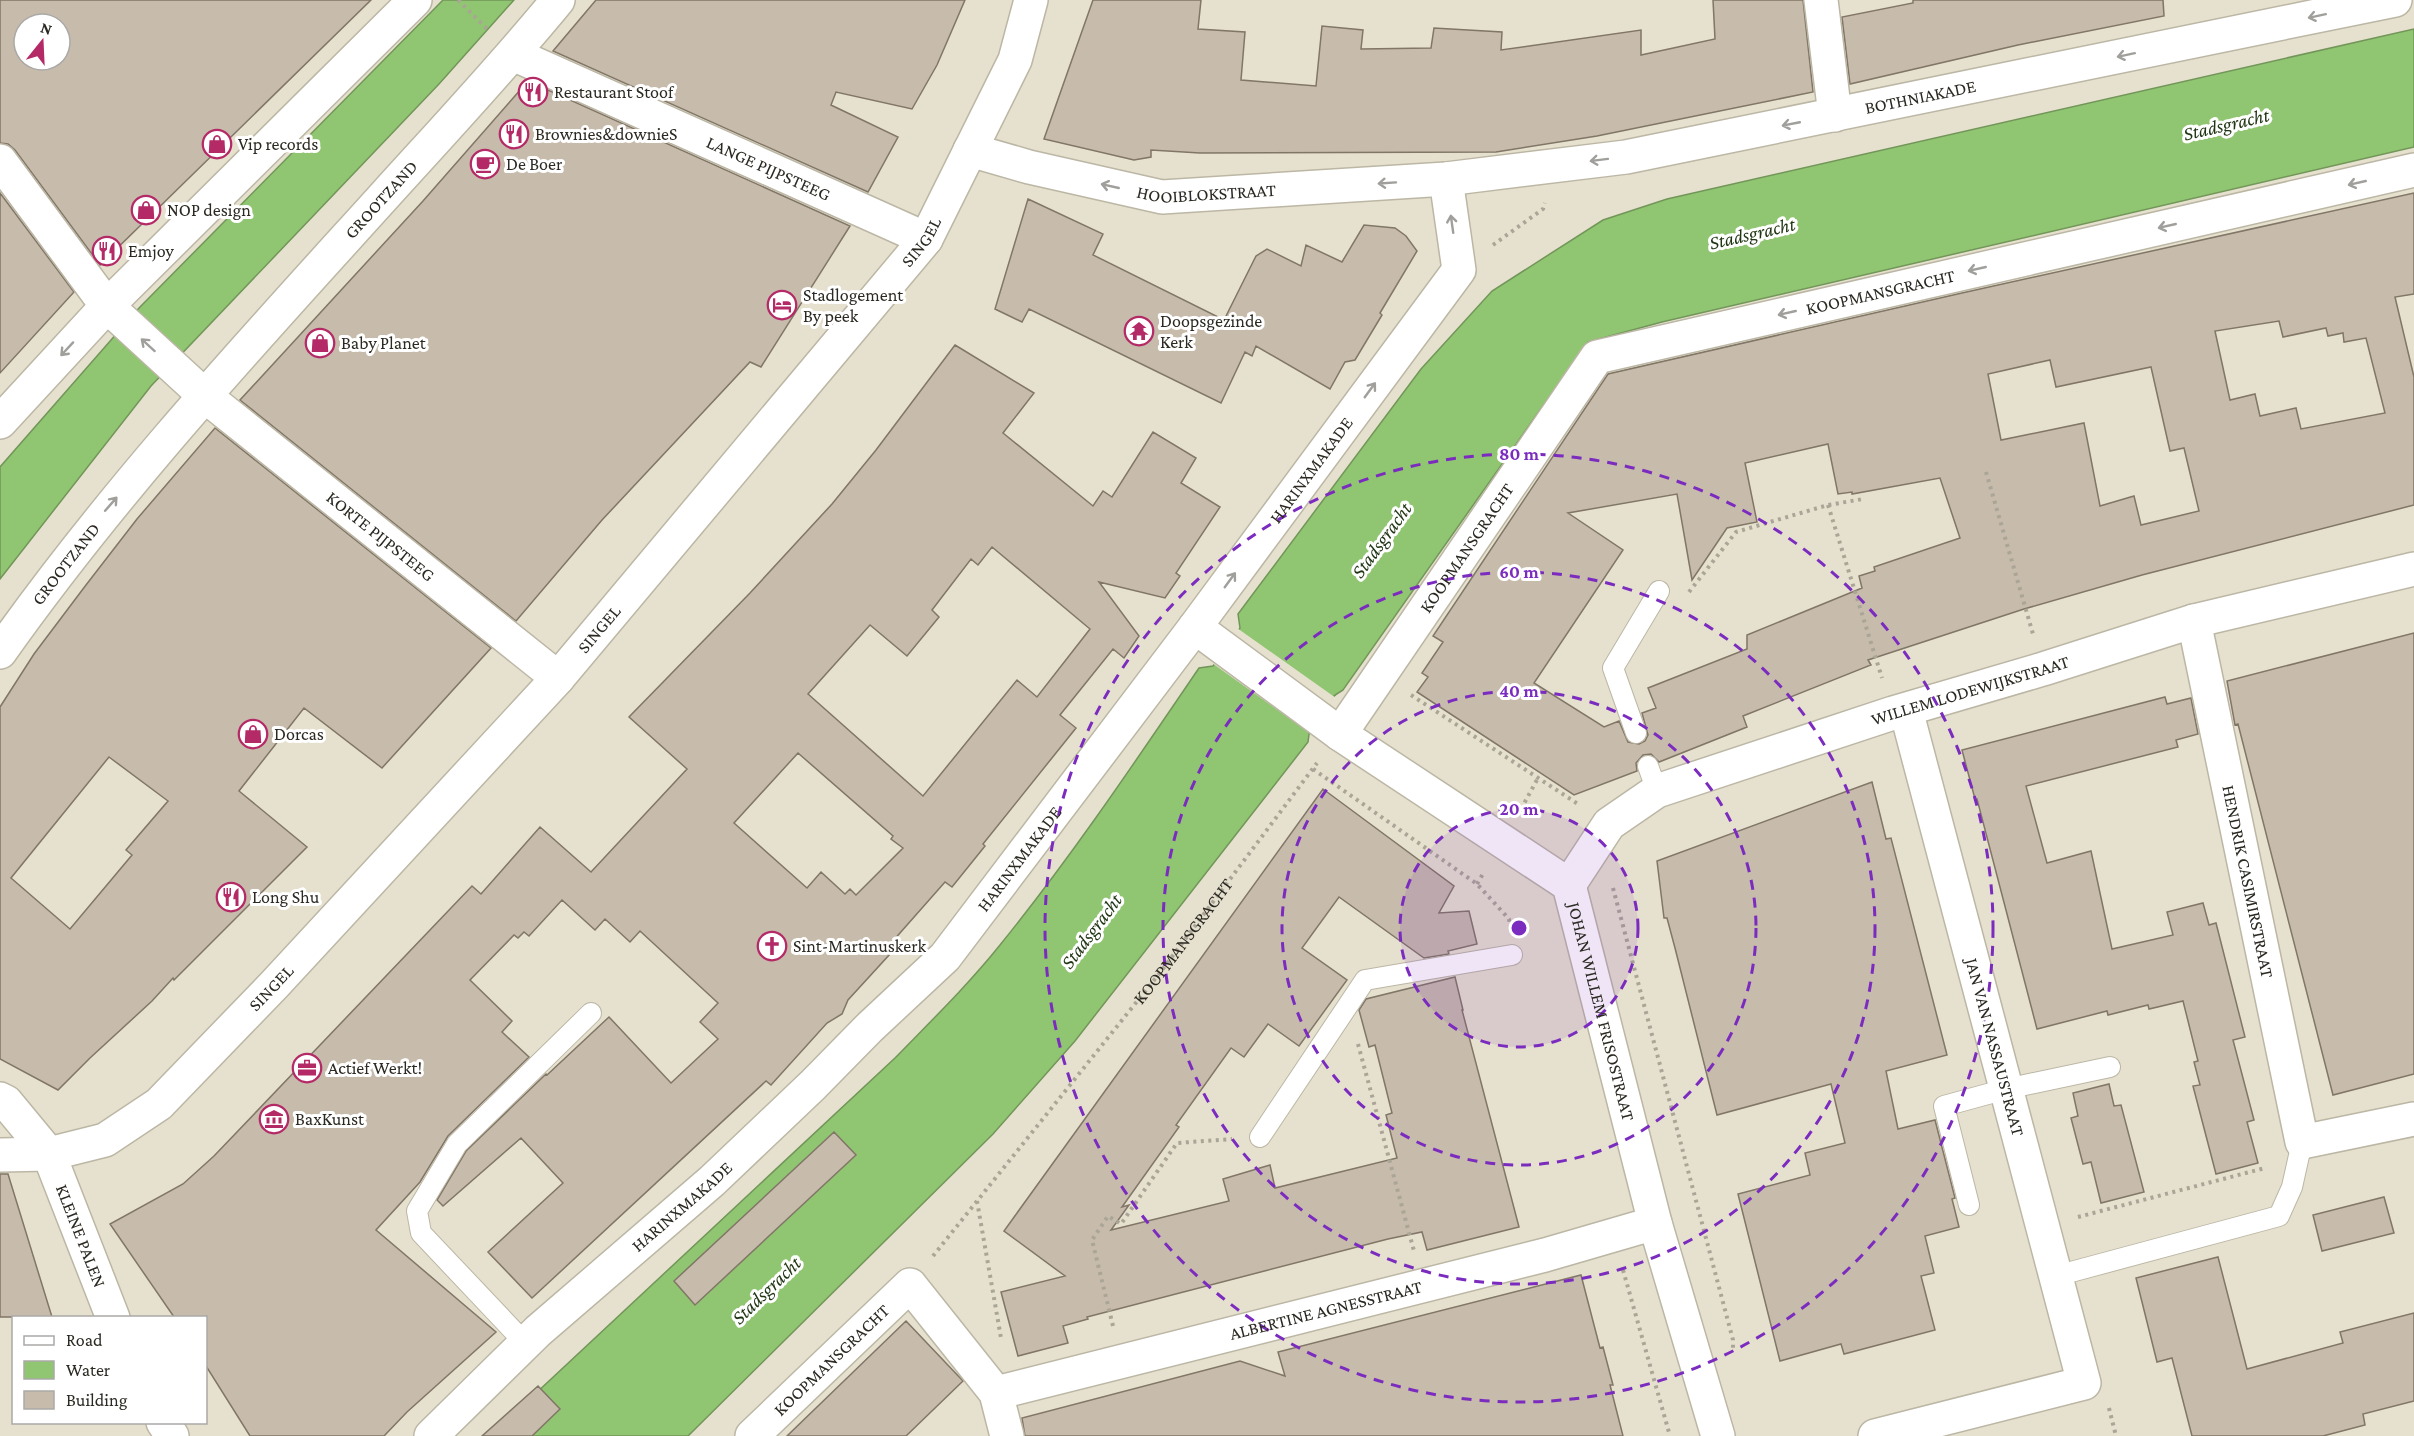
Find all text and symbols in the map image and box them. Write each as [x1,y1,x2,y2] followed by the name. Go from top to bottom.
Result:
[2307,11,2327,22] one-way arrow
[12,12,72,72] north arrow
[39,18,54,38] text: N
[2116,50,2135,62] one-way arrow
[517,76,549,108] restaurant icon: Restaurant Stoof
[1863,76,1978,118] street label: BOTHNIAKADE
[554,82,675,102] place label: Restaurant Stoof
[2181,103,2272,146] water label: Stadsgracht
[498,118,530,150] restaurant icon: Brownies&downieS
[1781,119,1801,130] one-way arrow
[535,124,677,144] place label: Brownies&downieS
[201,128,233,160] shop icon: Vip records
[703,132,834,205] street label: LANGE PIJPSTEEG
[238,134,318,154] place label: Vip records
[469,148,501,180] cafe icon: De Boer
[506,154,563,174] place label: De Boer
[1590,155,1610,166] one-way arrow
[341,156,422,243] street label: GROOTZAND
[2348,177,2367,189] one-way arrow
[1378,178,1398,189] one-way arrow
[1101,179,1120,191] one-way arrow
[1135,180,1277,207] street label: HOOIBLOKSTRAAT
[130,194,162,226] shop icon: NOP design
[167,200,251,220] place label: NOP design
[1707,212,1798,255] water label: Stadsgracht
[897,214,945,271] street label: SINGEL
[1447,215,1458,235] one-way arrow
[2157,220,2176,232] one-way arrow
[91,235,123,267] restaurant icon: Emjoy
[128,241,175,262] place label: Emjoy
[1967,264,1986,276] one-way arrow
[1804,265,1957,319] street label: KOOPMANSGRACHT
[803,285,904,326] place label: Stadlogement By peek
[766,289,798,321] hotel icon: Stadlogement By peek
[1777,308,1797,319] one-way arrow
[1160,311,1262,352] place label: Doopsgezinde Kerk
[1123,315,1155,347] temple icon: Doopsgezinde Kerk
[304,327,336,359] shop icon: Baby Planet
[341,333,427,353] place label: Baby Planet
[141,338,156,352] one-way arrow
[60,342,74,357] one-way arrow
[1364,382,1377,398] one-way arrow
[1265,413,1357,527] street label: HARINXMAKADE
[1499,444,1540,464] text: 80 m
[1416,479,1518,617] street label: KOOPMANSGRACHT
[322,487,439,586] street label: KORTE PIJPSTEEG
[104,497,118,512] one-way arrow
[1346,497,1417,582] water label: Stadsgracht
[28,519,104,609] street label: GROOTZAND
[1499,562,1539,582] text: 60 m
[1223,573,1236,589] one-way arrow
[573,601,625,657] street label: SINGEL
[1868,651,2072,730] street label: WILLEM LODEWIJKSTRAAT
[1499,681,1539,701] text: 40 m
[237,718,269,750] shop icon: Dorcas
[274,724,324,744] place label: Dorcas
[2218,783,2278,980] street label: HENDRIK CASIMIRSTRAAT
[1500,799,1539,819] text: 20 m
[973,802,1066,915] street label: HARINXMAKADE
[1129,874,1237,1008] street label: KOOPMANSGRACHT
[215,881,247,913] restaurant icon: Long Shu
[252,887,320,907] place label: Long Shu
[1056,889,1128,973] water label: Stadsgracht
[1563,898,1639,1123] street label: JOHAN WILLEM FRISOSTRAAT
[1509,918,1529,938] centre of rings
[756,930,788,962] church icon: Sint-Martinuskerk
[793,936,927,956] place label: Sint-Martinuskerk
[1961,954,2028,1138] street label: JAN VAN NASSAUSTRAAT
[245,961,298,1015] street label: SINGEL
[291,1052,323,1084] office icon: Actief Werkt!
[328,1058,422,1078] place label: Actief Werkt!
[258,1103,290,1135] museum icon: BaxKunst
[295,1109,365,1129] place label: BaxKunst
[627,1157,736,1256] street label: HARINXMAKADE
[52,1181,110,1290] street label: KLEINE PALEN
[727,1251,807,1329] water label: Stadsgracht
[1228,1276,1424,1344] street label: ALBERTINE AGNESSTRAAT
[770,1300,894,1420] street label: KOOPMANSGRACHT
[12,1316,207,1424] legend
[66,1330,103,1350] text: Road
[66,1360,111,1380] text: Water
[66,1390,128,1410] text: Building

